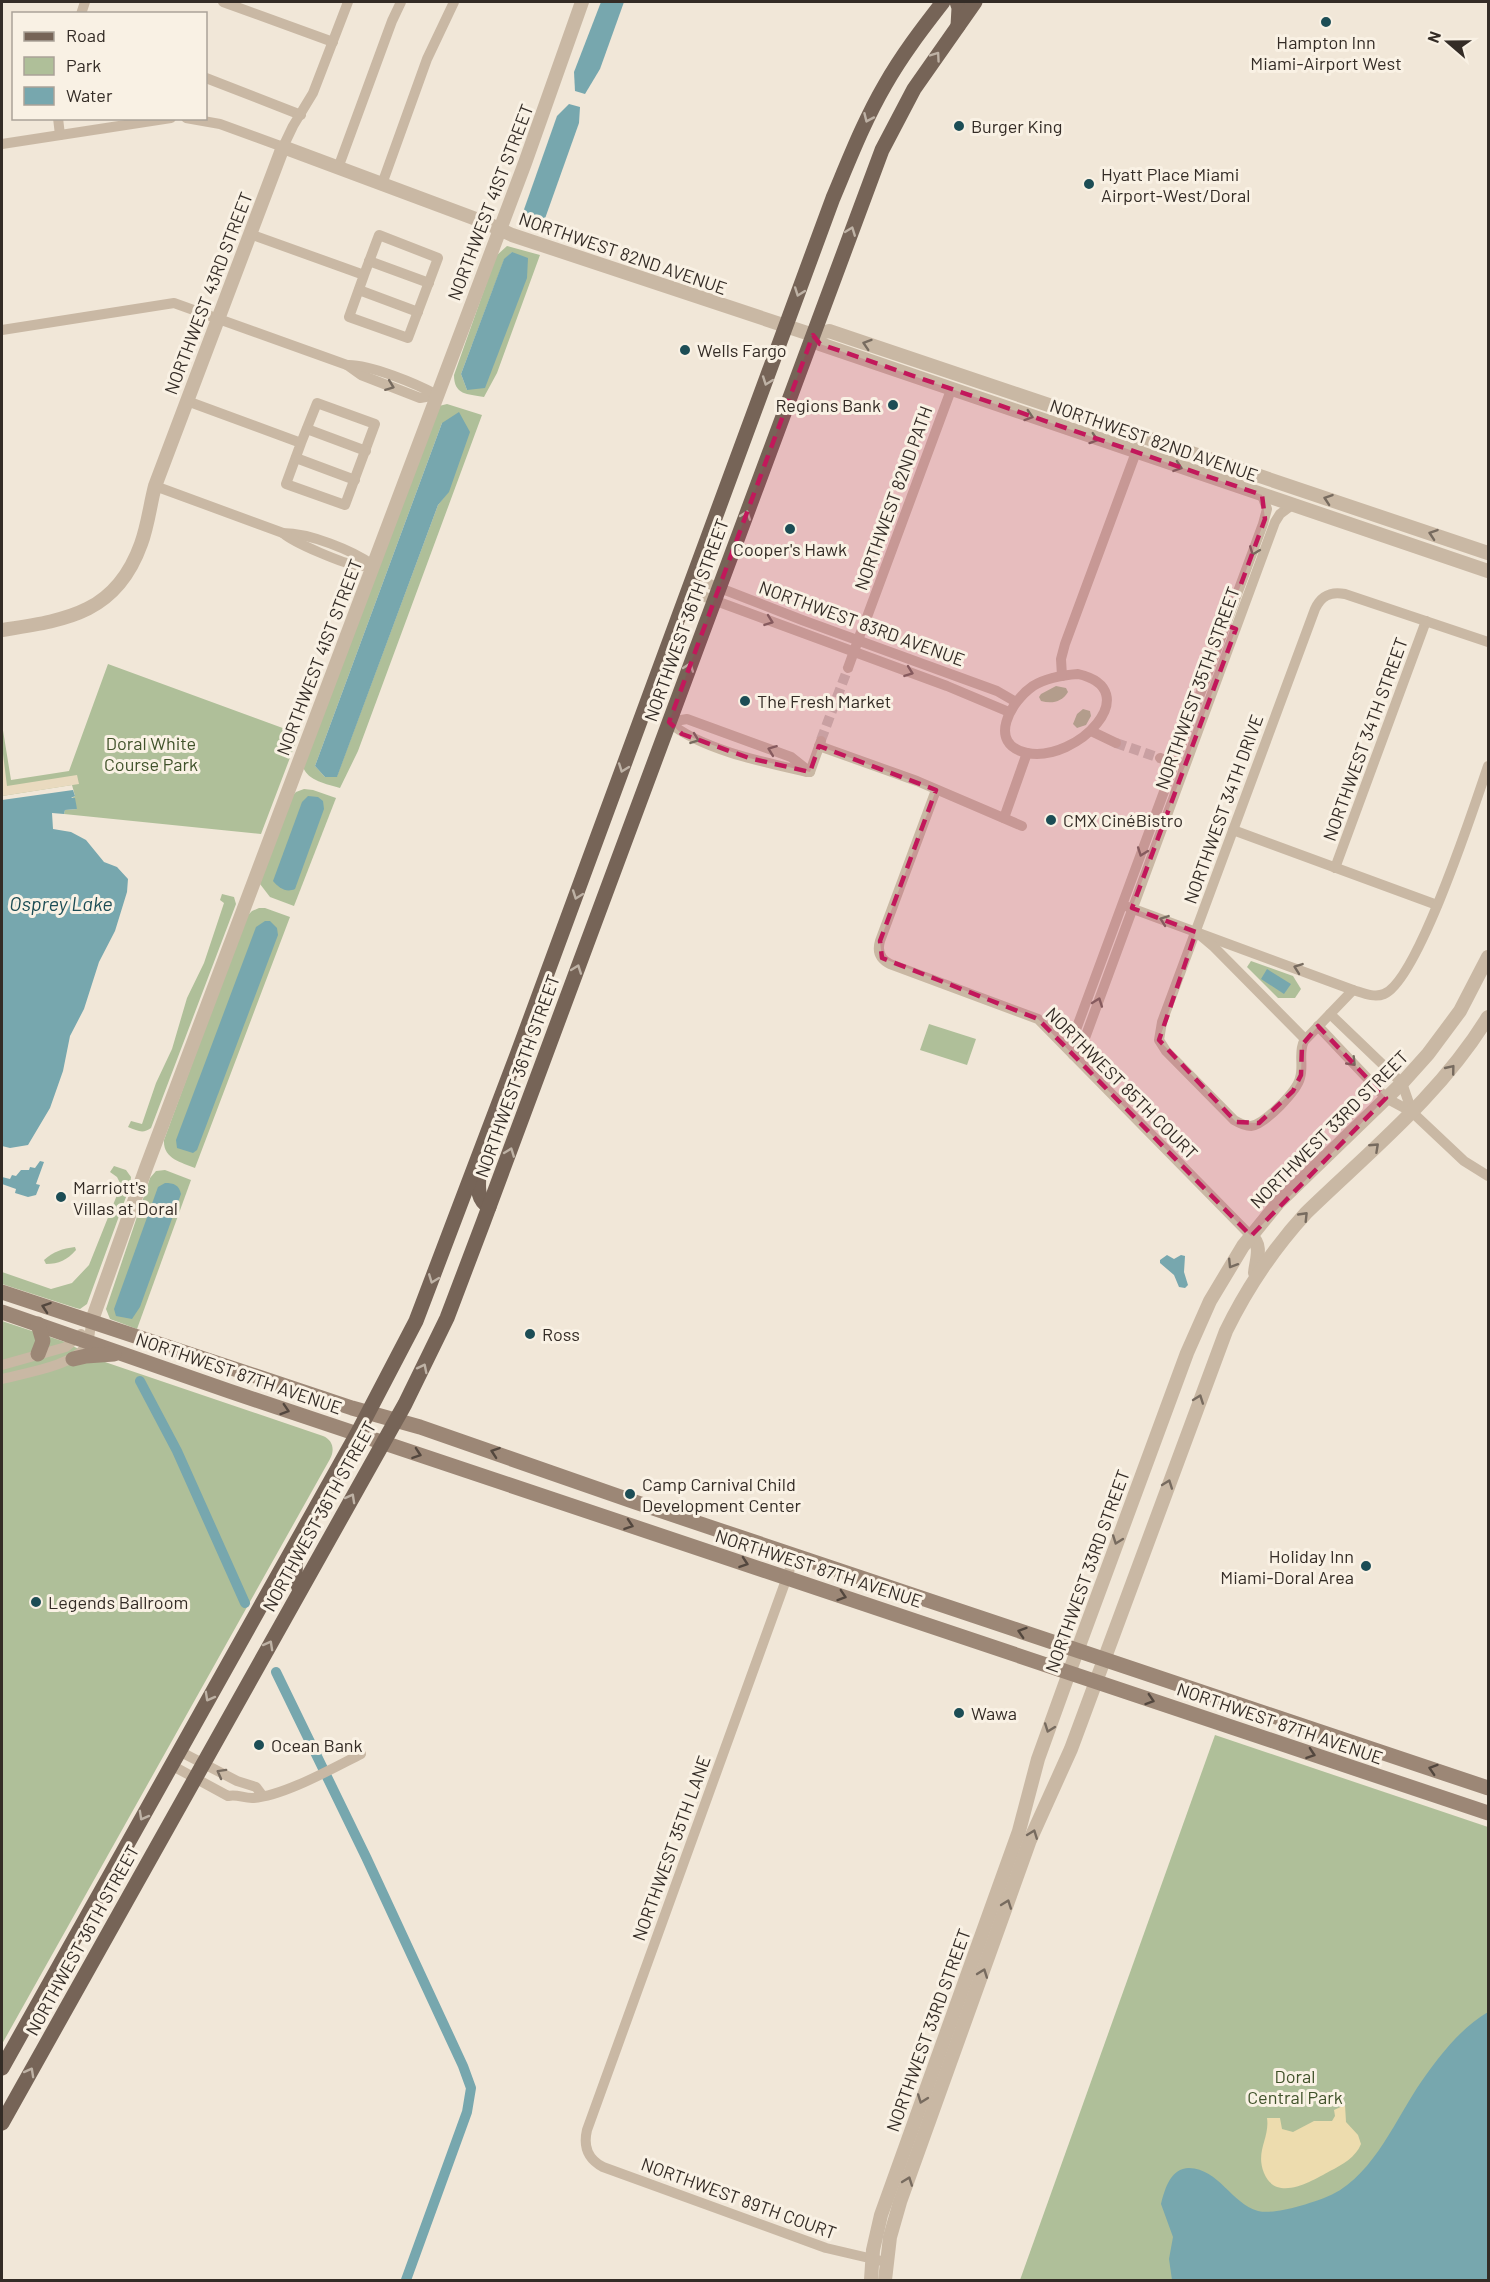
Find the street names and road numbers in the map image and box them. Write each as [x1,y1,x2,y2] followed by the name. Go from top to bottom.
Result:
[442,101,538,303] street label: NORTHWEST 41ST STREET
[159,189,257,397] street label: NORTHWEST 43RD STREET
[516,207,730,299] street label: NORTHWEST 82ND AVENUE
[1047,394,1261,486] street label: NORTHWEST 82ND AVENUE
[849,403,937,593] street label: NORTHWEST 82ND PATH
[639,516,733,724] street label: NORTHWEST 36TH STREET
[271,556,367,758] street label: NORTHWEST 41ST STREET
[756,576,968,670] street label: NORTHWEST 83RD AVENUE
[1150,584,1244,792] street label: NORTHWEST 35TH STREET
[1318,634,1412,844] street label: NORTHWEST 34TH STREET
[1179,711,1267,907] street label: NORTHWEST 34TH DRIVE
[470,972,564,1180] street label: NORTHWEST 36TH STREET
[1041,1002,1203,1164] street label: NORTHWEST 85TH COURT
[1245,1045,1413,1213] street label: NORTHWEST 33RD STREET
[133,1327,345,1419] street label: NORTHWEST 87TH AVENUE
[257,1417,381,1615] street label: NORTHWEST 36TH STREET
[1040,1466,1134,1676] street label: NORTHWEST 33RD STREET
[713,1524,925,1612] street label: NORTHWEST 87TH AVENUE
[1174,1677,1386,1769] street label: NORTHWEST 87TH AVENUE
[627,1752,715,1944] street label: NORTHWEST 35TH LANE
[20,1841,144,2039] street label: NORTHWEST 36TH STREET
[881,1925,975,2135] street label: NORTHWEST 33RD STREET
[638,2152,840,2244] street label: NORTHWEST 89TH COURT

